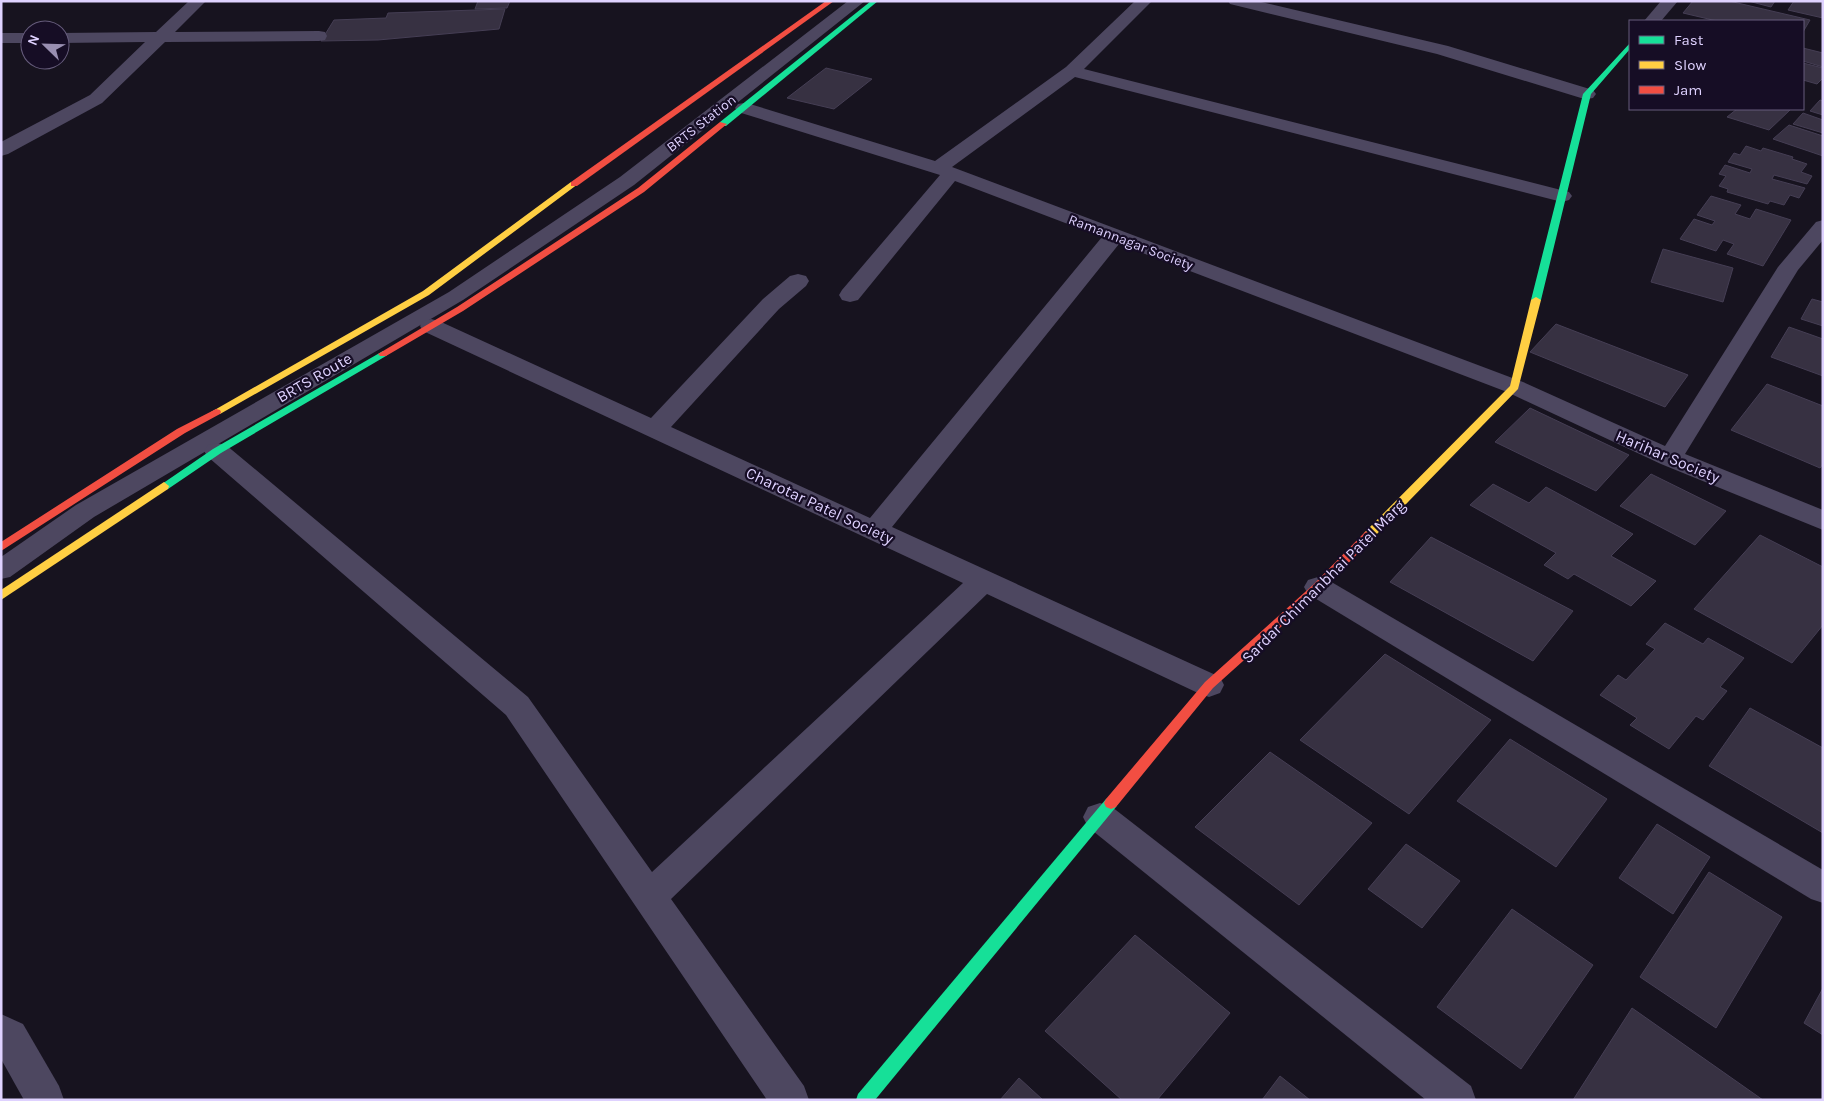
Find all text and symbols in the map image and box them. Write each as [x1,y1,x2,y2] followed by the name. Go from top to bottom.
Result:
[20,20,70,70] north arrow
[1629,20,1804,110] legend
[1674,31,1704,49] text: Fast
[24,32,43,48] text: N
[1674,56,1706,74] text: Slow
[1674,81,1702,99] text: Jam
[663,91,739,156] street label: BRTS Station
[1066,211,1196,274] street label: Ramannagar Society
[273,348,355,407] street label: BRTS Route
[1613,426,1723,487] street label: Harihar Society
[743,463,897,548] street label: Charotar Patel Society
[1238,496,1409,667] street label: Sardar Chimanbhai Patel Marg

